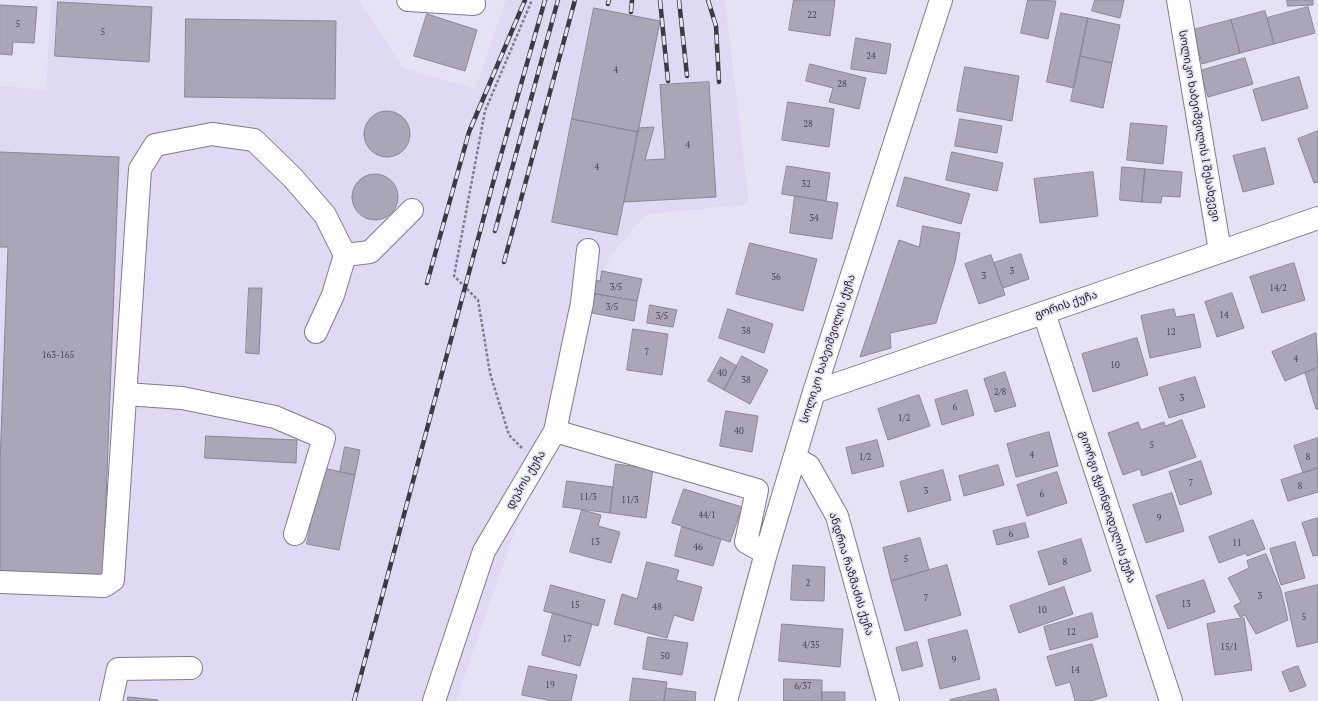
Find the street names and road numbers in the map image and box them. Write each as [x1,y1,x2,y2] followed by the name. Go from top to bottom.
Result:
[1176,29,1222,223] street label: სოლიკო ხაბეიშვილის I შესახვევი
[798,273,858,425] street label: სოლიკო ხაბეიშვილის ქუჩა
[1033,288,1099,322] street label: გორის ქუჩა
[1076,429,1138,585] street label: გიორგი ჭყონდიდელის ქუჩა
[503,448,549,512] street label: დეპოს ქუჩა
[826,511,876,637] street label: ანდრია რაზმაძის ქუჩა

